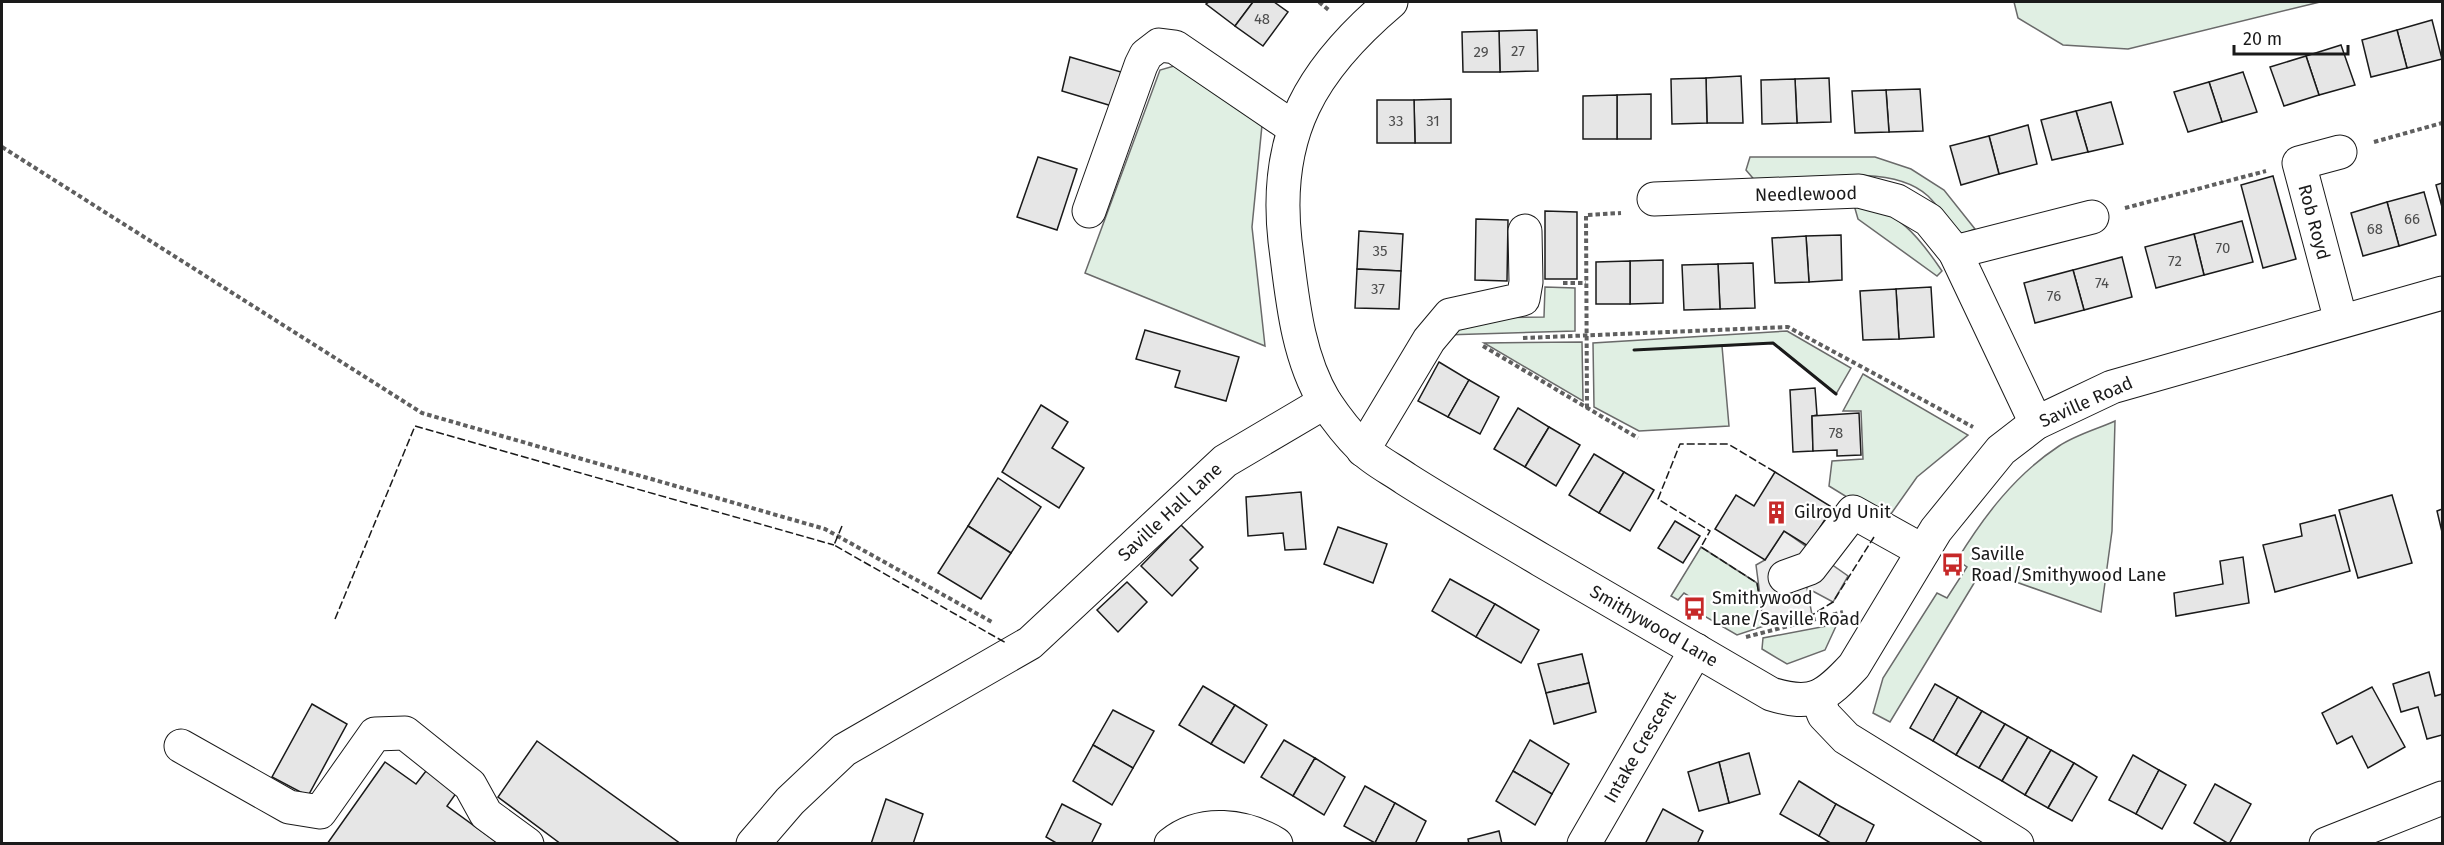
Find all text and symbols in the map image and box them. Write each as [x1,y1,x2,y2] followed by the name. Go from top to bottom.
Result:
[1254,10,1270,28] house number: 48
[2234,18,2348,56] scale bar
[2243,28,2282,50] text: 20 m
[1511,42,1525,60] house number: 27
[1473,43,1489,61] house number: 29
[1389,112,1403,130] house number: 33
[1426,112,1440,130] house number: 31
[1755,182,1857,206] street label: Needlewood
[2293,182,2335,262] street label: Rob Royd
[2404,210,2420,228] house number: 66
[2367,220,2383,238] house number: 68
[2216,239,2230,257] house number: 70
[1372,242,1388,260] house number: 35
[2168,252,2182,270] house number: 72
[2095,274,2109,292] house number: 74
[1371,280,1385,298] house number: 37
[2047,287,2061,305] house number: 76
[2036,372,2136,432] street label: Saville Road
[1829,424,1843,442] house number: 78
[1113,458,1227,566] street label: Saville Hall Lane
[1763,499,1789,525] building icon: Gilroyd Unit
[1794,501,1891,523] place label: Gilroyd Unit
[1971,543,2166,586] place label: Saville Road/Smithywood Lane
[1940,551,1966,577] bus stop icon: Saville Road/Smithywood Lane
[1586,580,1722,672] street label: Smithywood Lane
[1712,587,1860,630] place label: Smithywood Lane/Saville Road
[1681,595,1707,621] bus stop icon: Smithywood Lane/Saville Road
[1599,687,1681,807] street label: Intake Crescent

